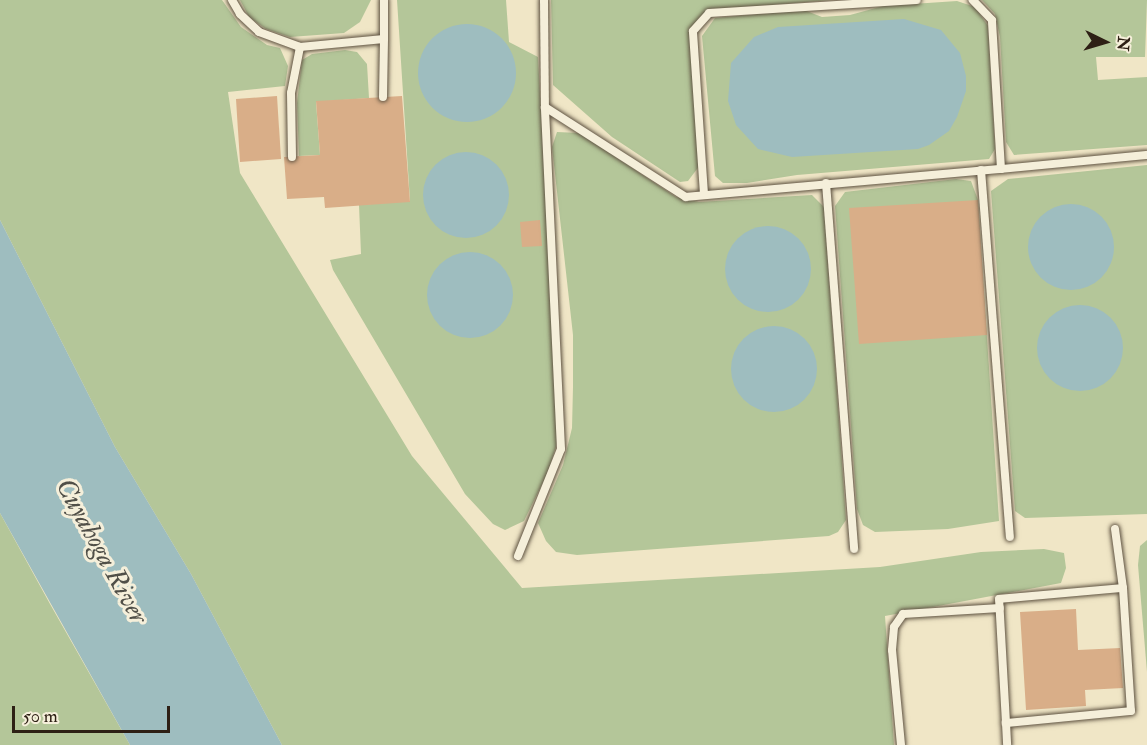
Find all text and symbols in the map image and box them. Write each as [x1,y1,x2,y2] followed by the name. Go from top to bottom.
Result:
[1075,12,1135,72] north arrow
[1112,36,1134,52] text: N
[49,473,155,629] water label: Cuyahoga River
[15,694,172,732] scale bar
[23,705,58,728] text: 50 m

